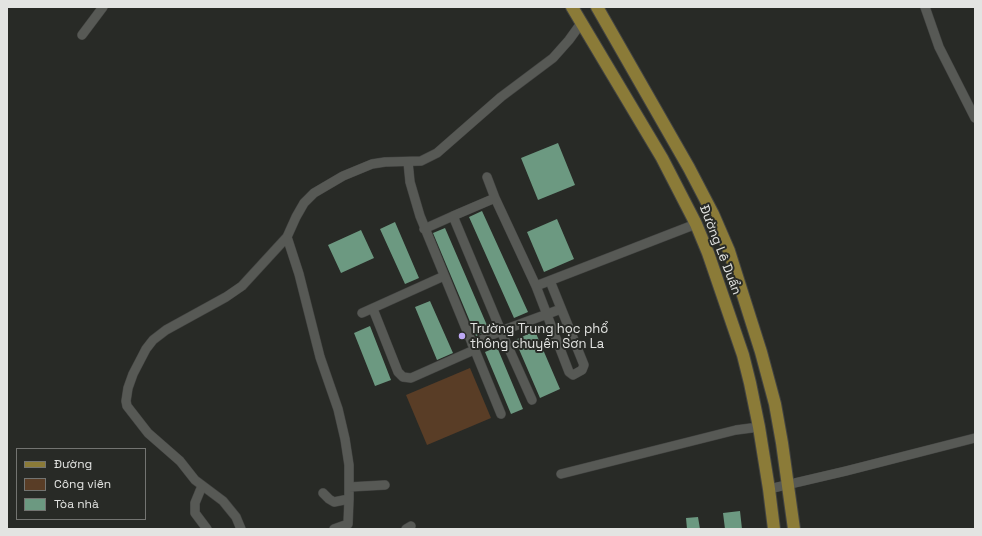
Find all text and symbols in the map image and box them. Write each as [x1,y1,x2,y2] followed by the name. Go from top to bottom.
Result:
[696,203,744,297] street label: Đường Lê Duẩn
[470,321,608,352] place label: Trường Trung học phổ thông chuyên Sơn La
[457,331,467,341] marker: Trường Trung học phổ thông chuyên Sơn La
[16,448,146,520] legend
[54,456,92,472] text: Đường
[54,476,111,492] text: Công viên
[54,496,99,512] text: Tòa nhà

